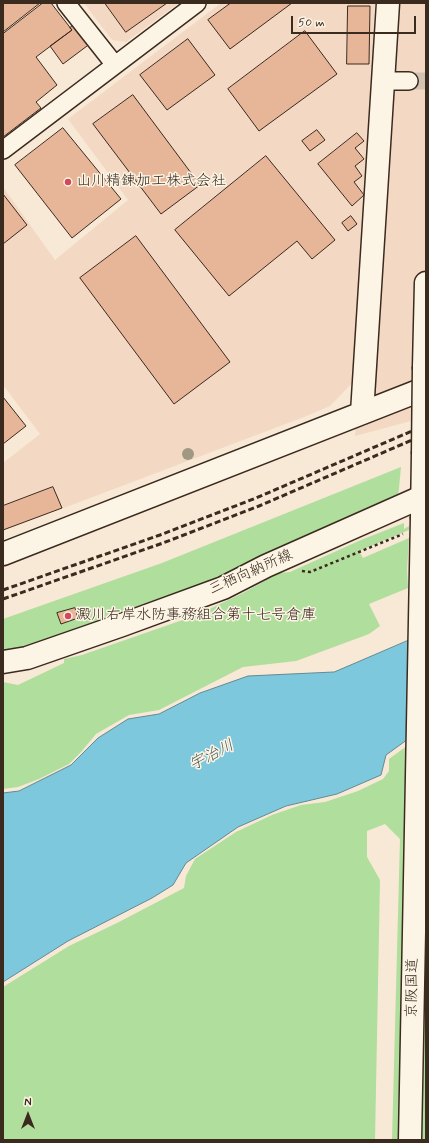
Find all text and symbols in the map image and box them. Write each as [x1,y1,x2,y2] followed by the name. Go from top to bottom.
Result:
[293,8,418,34] scale bar
[298,15,325,31] text: 50 m
[76,173,226,191] place label: 山川精錬加工株式会社
[63,177,73,187] marker: 山川精錬加工株式会社
[206,546,296,600] street label: 三栖向納所線
[76,607,316,625] place label: 澱川右岸水防事務組合第十七号倉庫
[63,611,73,621] marker: 澱川右岸水防事務組合第十七号倉庫
[186,737,238,775] water label: 宇治川
[403,958,423,1018] street label: 京阪国道
[8,1095,48,1135] north arrow
[24,1096,32,1110] text: N

